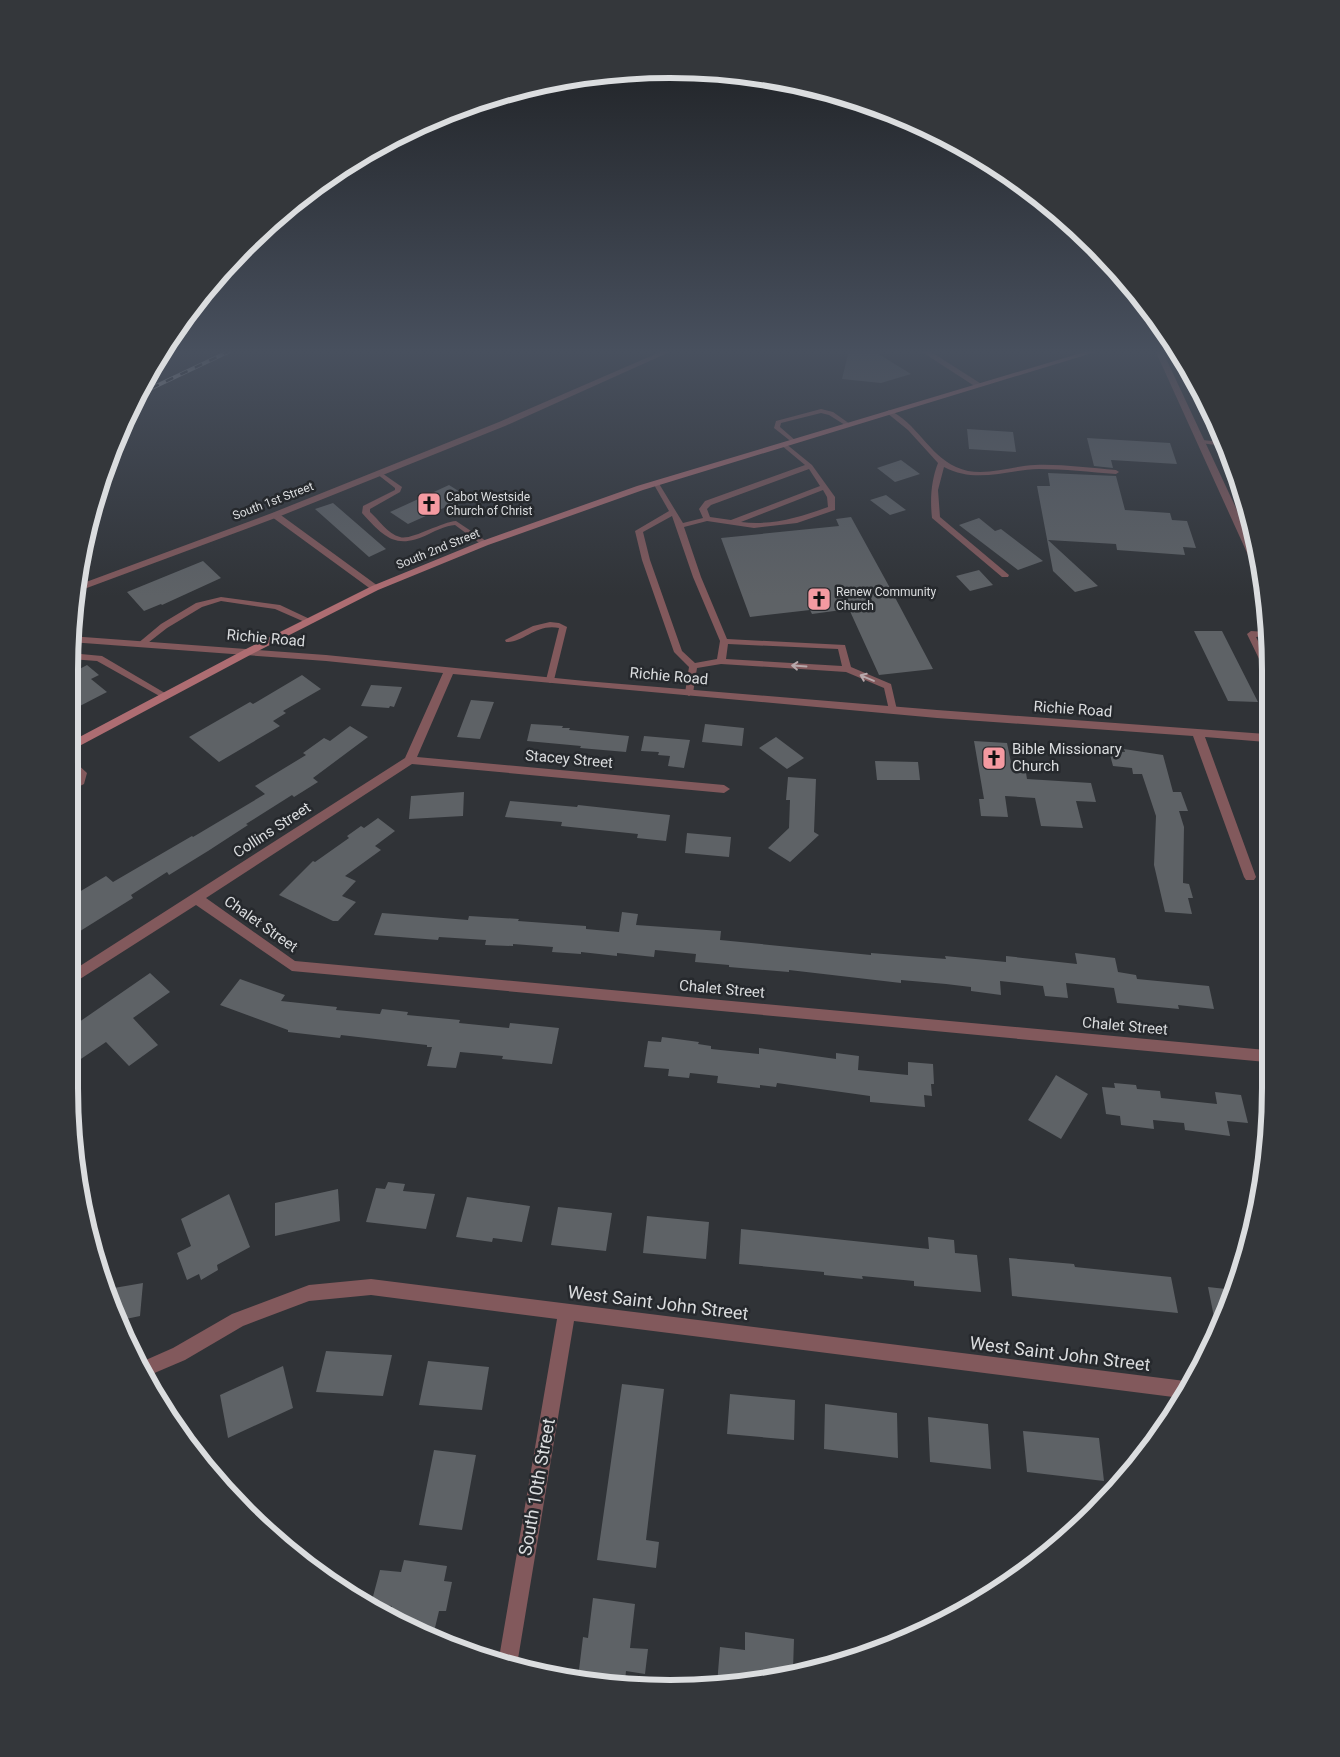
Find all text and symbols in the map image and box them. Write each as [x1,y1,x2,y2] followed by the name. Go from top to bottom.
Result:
[231,479,316,523] street label: South 1st Street
[446,490,532,518] place label: Cabot Westside Church of Christ
[416,491,442,517] church icon: Cabot Westside Church of Christ
[394,526,482,572] street label: South 2nd Street
[836,585,937,613] place label: Renew Community Church
[806,586,832,612] church icon: Renew Community Church
[226,626,306,650] street label: Richie Road
[791,662,807,671] one-way arrow
[629,664,709,688] street label: Richie Road
[860,672,875,681] one-way arrow
[1033,697,1113,721] street label: Richie Road
[1012,740,1122,775] place label: Bible Missionary Church
[981,745,1007,771] church icon: Bible Missionary Church
[524,746,614,772] street label: Stacey Street
[230,798,314,862] street label: Collins Street
[221,892,301,956] street label: Chalet Street
[678,976,766,1002] street label: Chalet Street
[1081,1013,1169,1039] street label: Chalet Street
[566,1281,750,1324] street label: West Saint John Street
[968,1332,1152,1375] street label: West Saint John Street
[514,1416,559,1557] street label: South 10th Street

